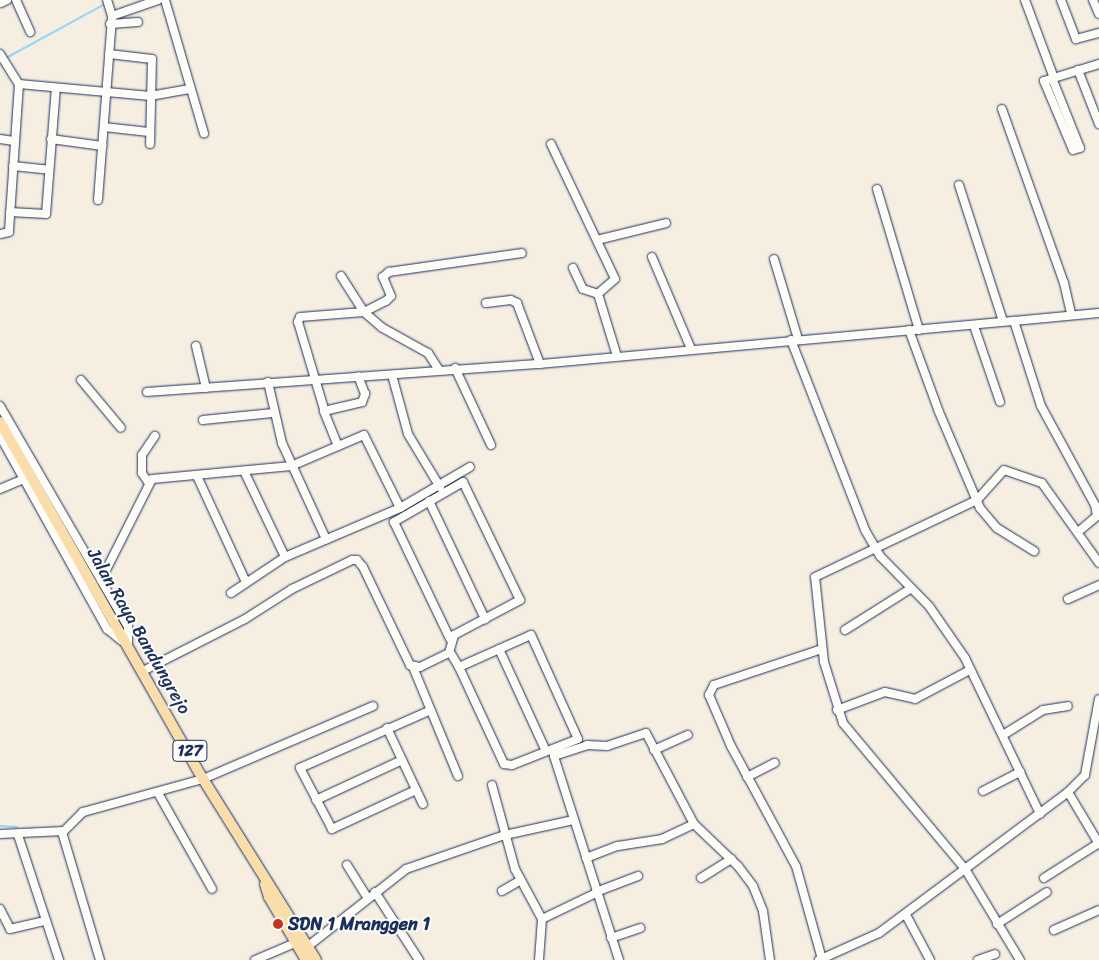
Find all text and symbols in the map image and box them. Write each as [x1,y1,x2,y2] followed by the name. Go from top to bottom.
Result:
[83,544,195,718] street label: Jalan Raya Bandungrejo
[171,738,209,764] road number: 127
[288,913,430,935] place label: SDN 1 Mranggen 1
[272,918,284,930] marker: SDN 1 Mranggen 1

